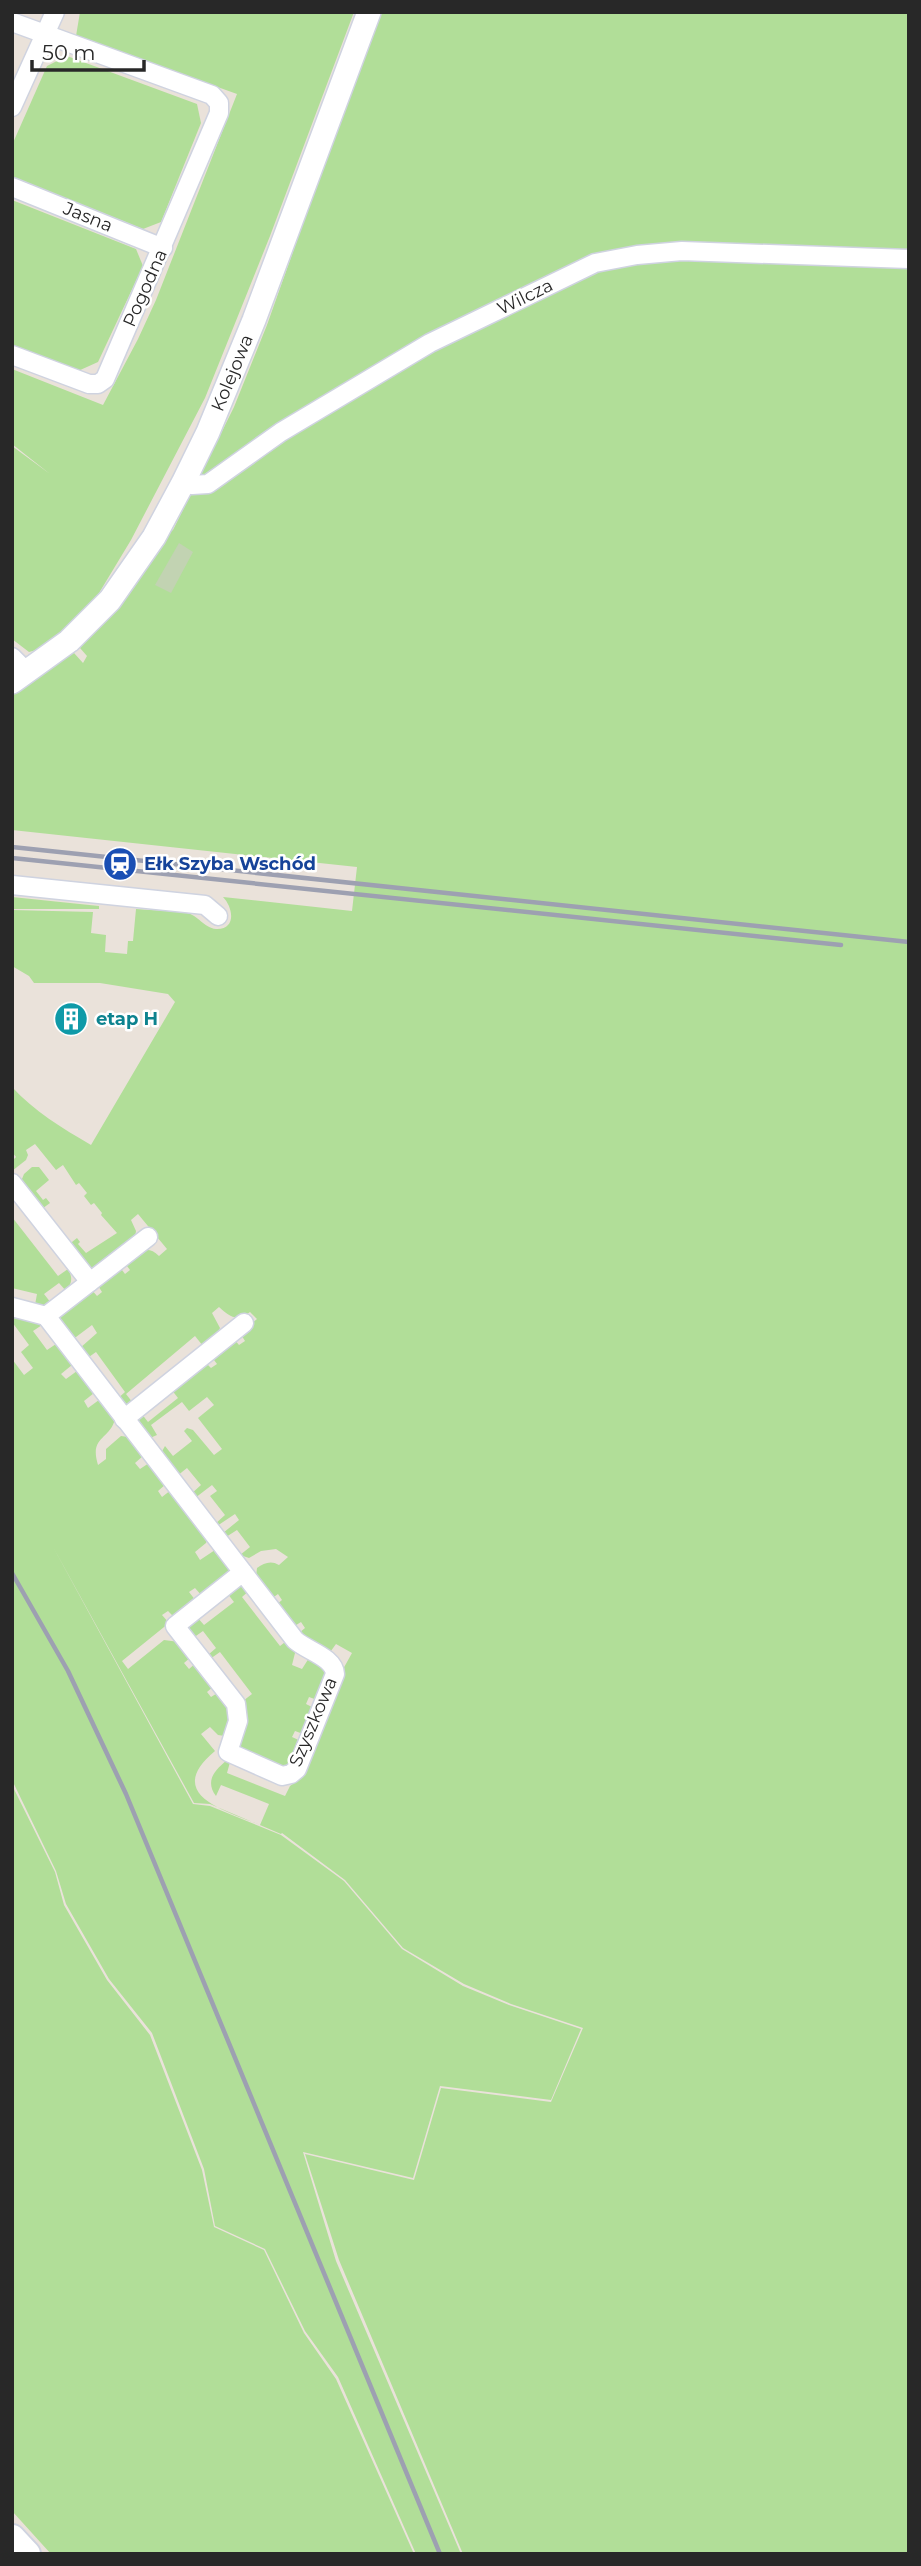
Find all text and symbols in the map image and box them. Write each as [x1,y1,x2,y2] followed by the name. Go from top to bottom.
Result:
[32,28,144,72] scale bar
[42,40,96,65] text: 50 m
[59,197,116,237] street label: Jasna
[118,246,172,330] street label: Pogodna
[494,274,556,320] street label: Wilcza
[207,331,258,415] street label: Kolejowa
[101,845,139,883] station icon: Ełk Szyba Wschód
[144,853,316,875] place label: Ełk Szyba Wschód
[52,1000,90,1038] building icon: etap H
[96,1008,158,1030] place label: etap H
[284,1674,342,1770] street label: Szyszkowa

